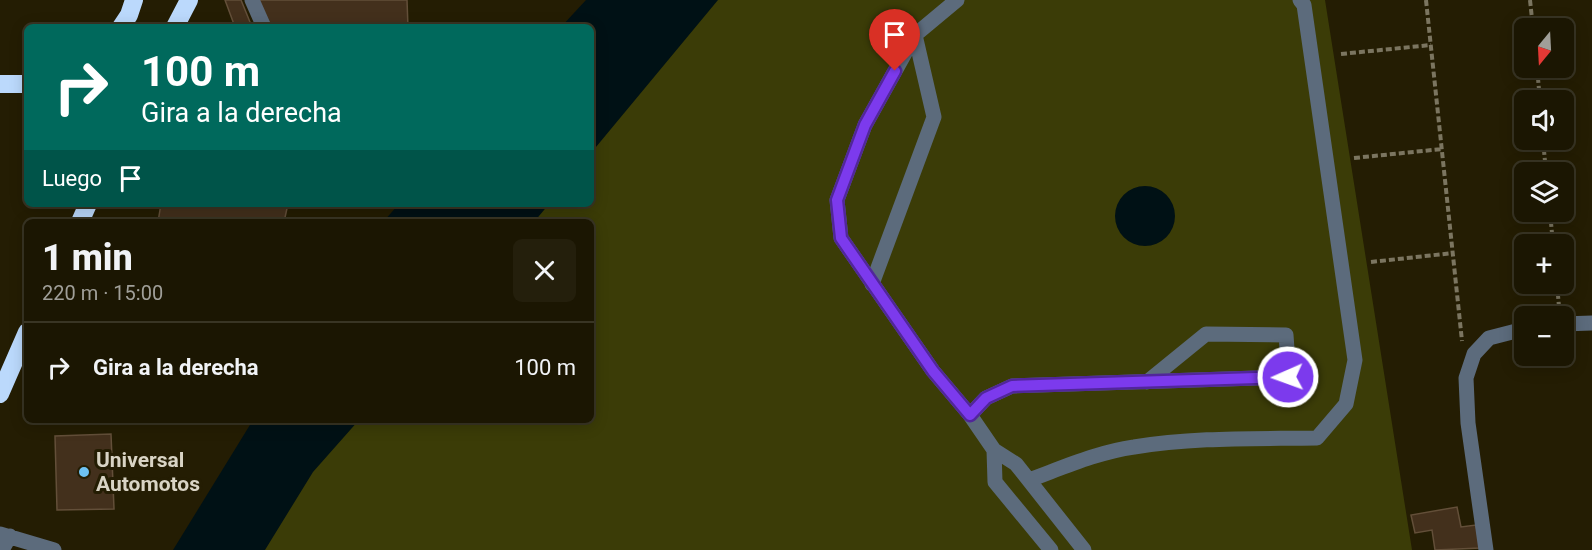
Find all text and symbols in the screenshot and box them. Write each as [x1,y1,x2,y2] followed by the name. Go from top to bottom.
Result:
[869,9,920,71] pin
[878,18,911,51] icon: arrive
[1514,18,1574,78] north arrow
[1514,18,1574,366] map controls
[141,47,260,96] text: 100 m
[42,48,120,126] icon: right
[1514,90,1574,150] button: sound
[141,97,342,129] text: Gira a la derecha
[114,162,147,195] icon: arrive
[1514,162,1574,222] button: layers
[42,166,102,191] text: Luego
[1514,234,1574,294] button: +
[42,237,133,279] text: 1 min
[513,239,576,302] button: close
[42,281,163,305] text: 220 m · 15:00
[1514,306,1574,366] button: −
[1256,345,1320,409] position arrow
[42,351,75,384] icon: right
[93,355,259,380] text: Gira a la derecha
[514,355,576,380] text: 100 m
[96,448,200,496] place label: Universal Automotos
[77,465,91,479] marker: Universal Automotos

